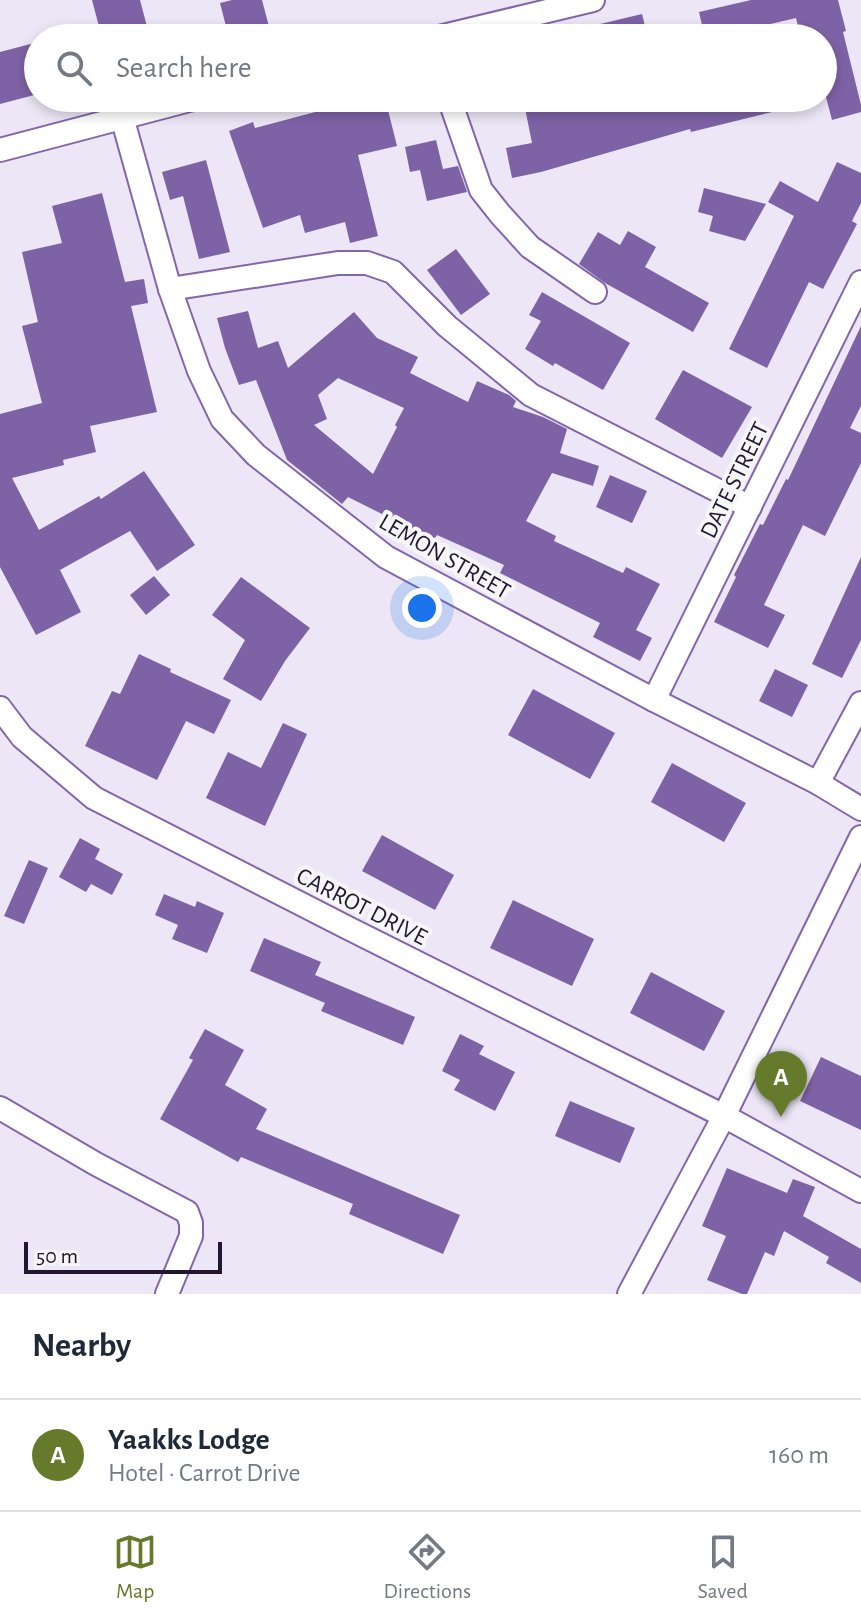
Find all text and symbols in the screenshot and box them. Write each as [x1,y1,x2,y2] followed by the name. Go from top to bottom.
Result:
[24,24,837,112] search box
[52,46,96,90] icon: search
[116,53,252,83] text: Search here
[697,418,773,542] street label: DATE STREET
[375,510,514,604] street label: LEMON STREET
[402,588,442,628] your location
[293,864,431,950] street label: CARROT DRIVE
[755,1051,807,1117] pin: A
[24,1238,222,1274] scale bar
[36,1245,78,1267] text: 50 m
[32,1329,131,1363] text: Nearby
[108,1425,270,1455] text: Yaakks Lodge
[50,1442,66,1468] text: A
[769,1442,829,1468] text: 160 m
[108,1460,300,1486] text: Hotel · Carrot Drive
[113,1530,157,1604] tab: Map
[383,1530,471,1604] tab: Directions
[697,1530,748,1604] tab: Saved

